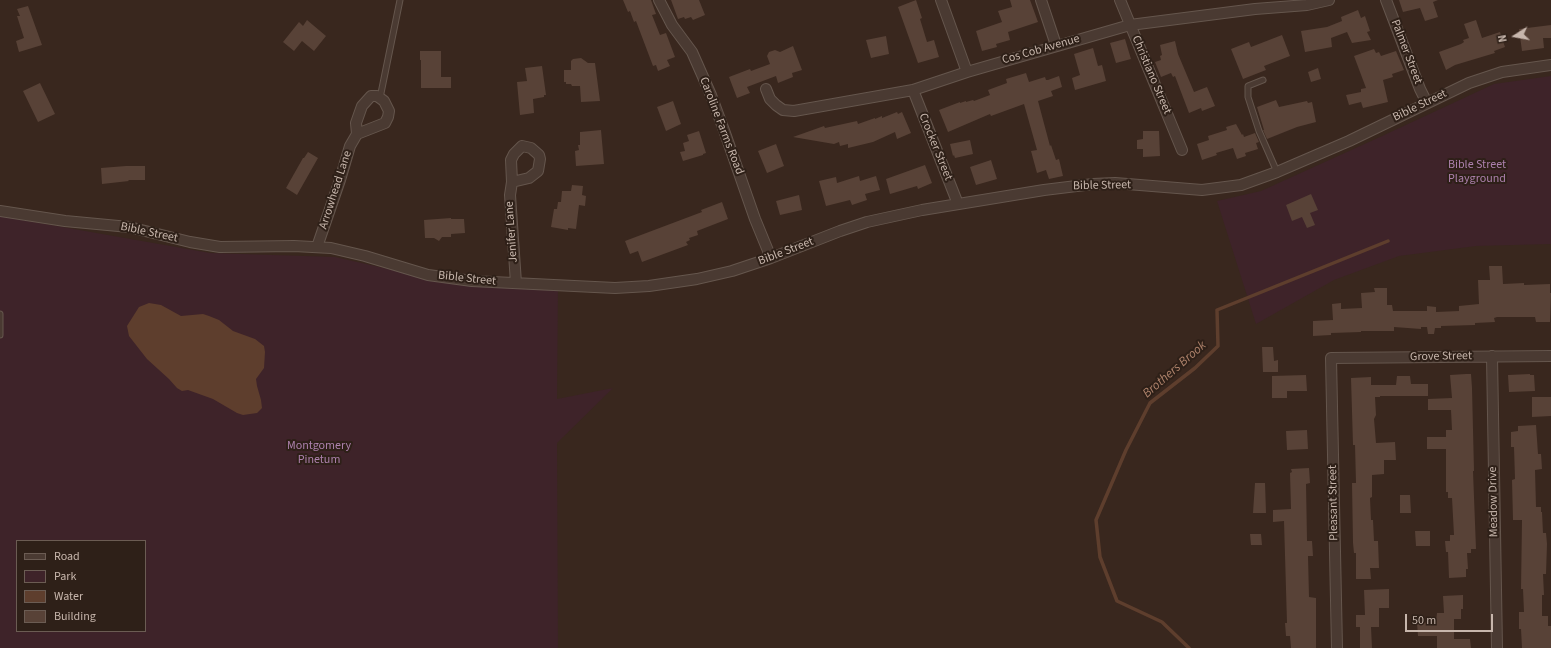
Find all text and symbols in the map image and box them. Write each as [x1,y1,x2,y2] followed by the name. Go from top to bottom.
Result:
[1495,16,1535,56] north arrow
[1387,18,1425,86] street label: Palmer Street
[1001,32,1081,68] street label: Cos Cob Avenue
[1495,33,1511,43] text: N
[1128,34,1174,116] street label: Christiano Street
[696,75,746,177] street label: Caroline Farms Road
[1391,87,1449,125] street label: Bible Street
[915,111,955,183] street label: Crocker Street
[317,149,355,231] street label: Arrowhead Lane
[1448,158,1506,186] park label: Bible Street Playground
[1073,178,1131,194] street label: Bible Street
[503,201,521,263] street label: Jenifer Lane
[119,220,179,246] street label: Bible Street
[756,235,816,269] street label: Bible Street
[437,269,497,289] street label: Bible Street
[1140,338,1210,402] water label: Brothers Brook
[1410,349,1472,365] street label: Grove Street
[287,439,351,467] park label: Montgomery Pinetum
[1326,465,1342,541] street label: Pleasant Street
[1486,467,1502,537] street label: Meadow Drive
[16,540,146,632] legend
[54,548,80,565] text: Road
[54,568,76,585] text: Park
[54,588,83,605] text: Water
[1407,606,1495,632] scale bar
[54,608,96,625] text: Building
[1412,612,1436,629] text: 50 m

